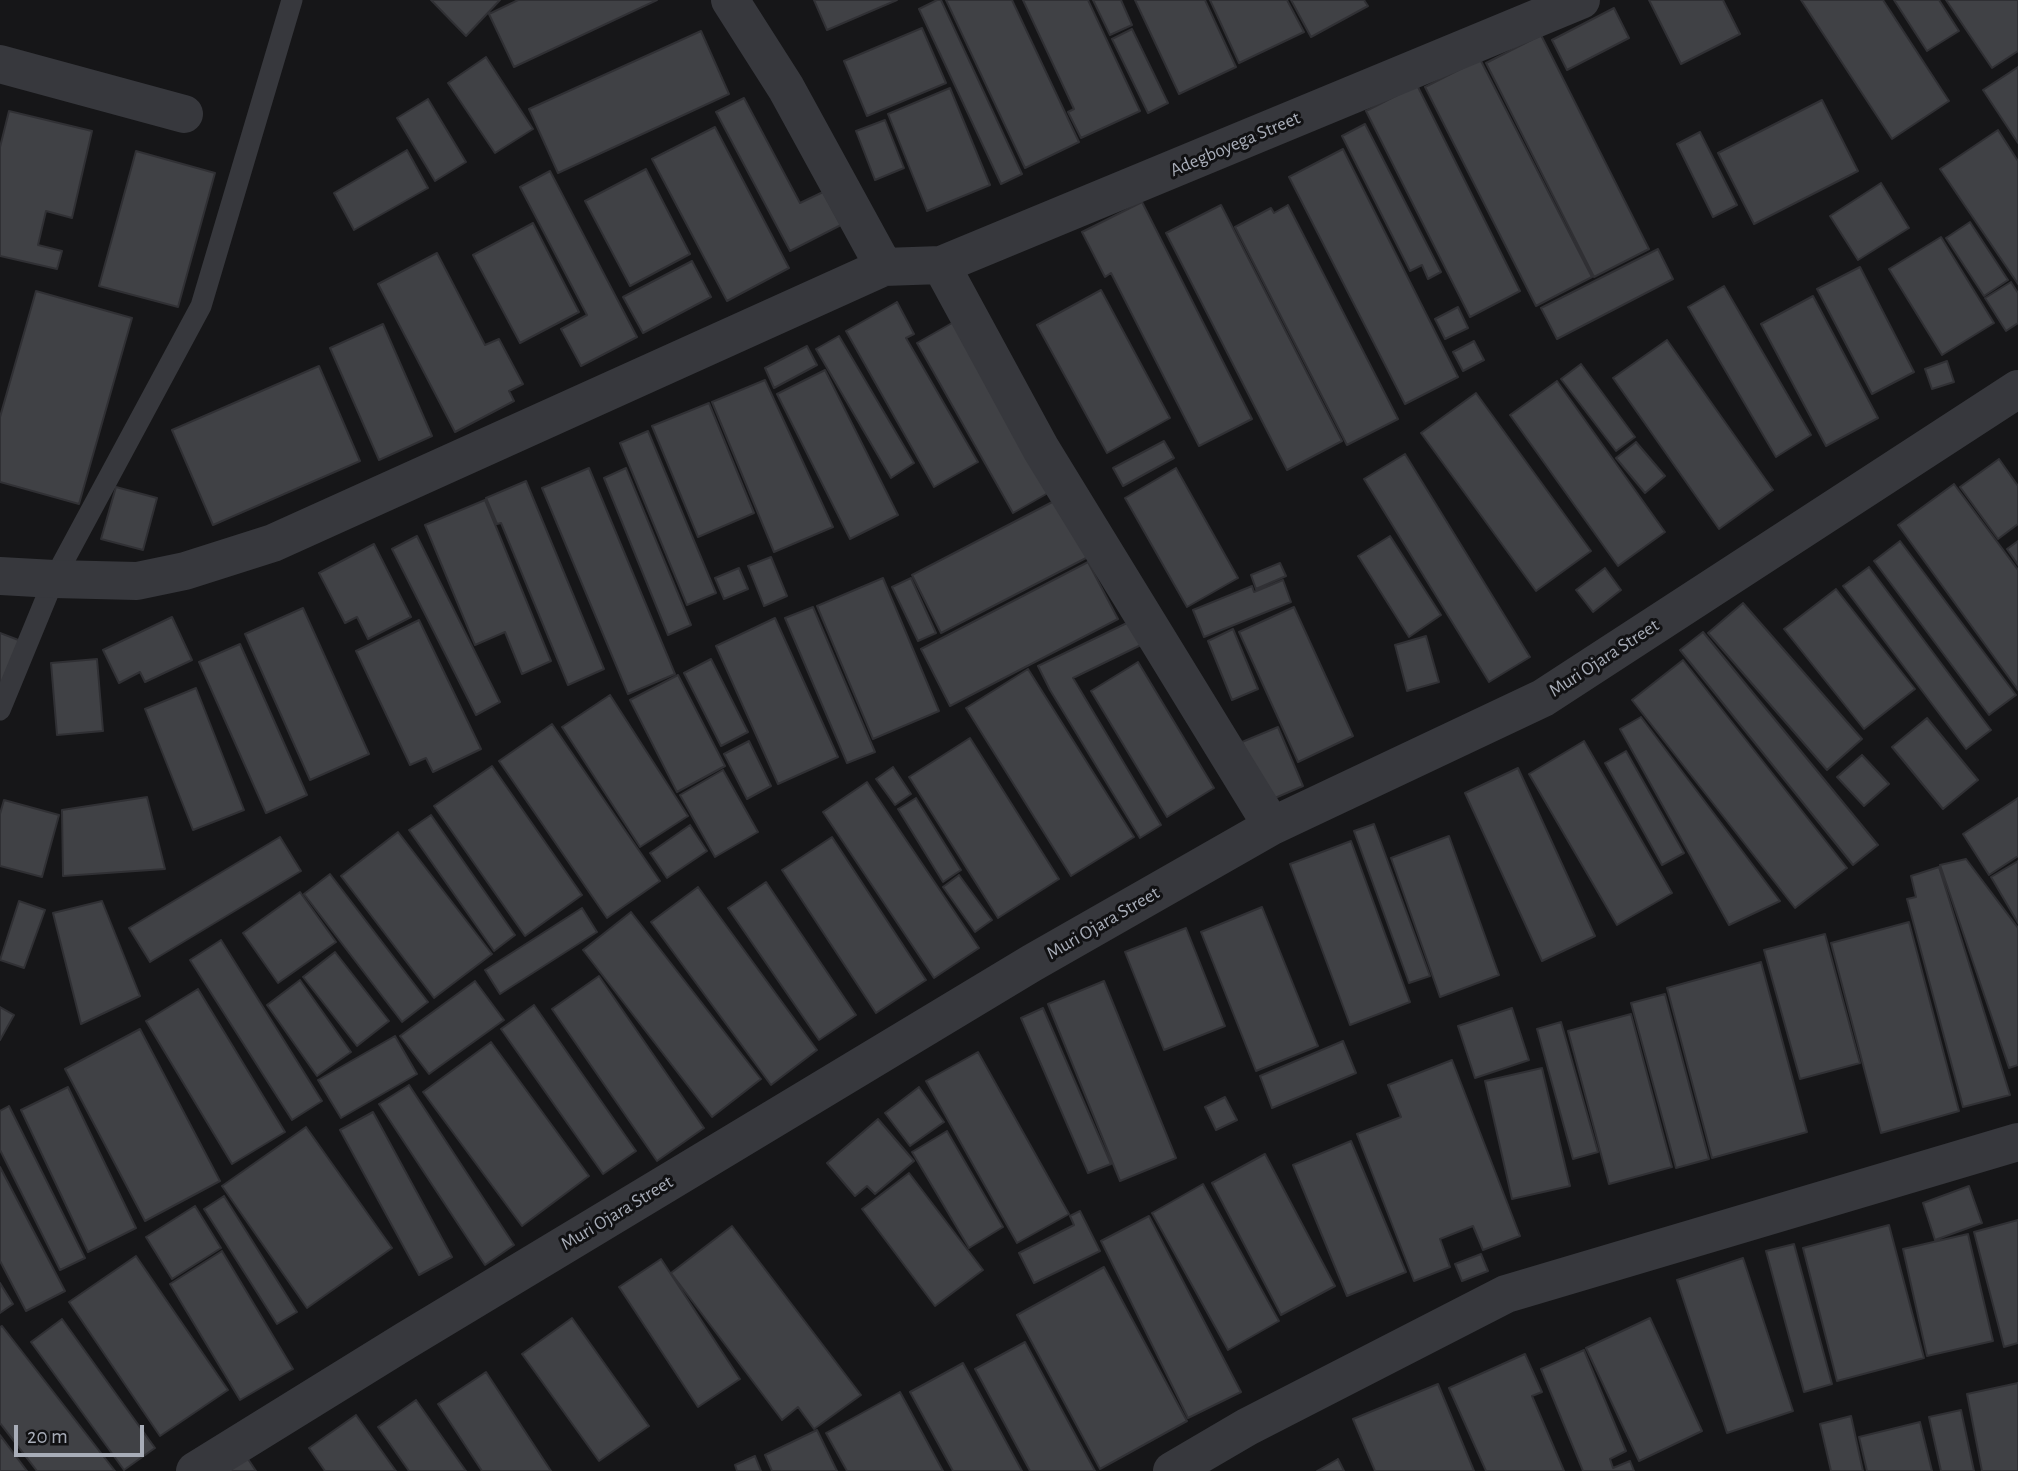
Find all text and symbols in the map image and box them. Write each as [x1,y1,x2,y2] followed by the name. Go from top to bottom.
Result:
[1166,106,1304,182] street label: Adegboyega Street
[1545,614,1663,702] street label: Muri Ojara Street
[1042,881,1164,965] street label: Muri Ojara Street
[557,1171,677,1255] street label: Muri Ojara Street
[18,1412,147,1456] scale bar
[27,1426,68,1447] text: 20 m

